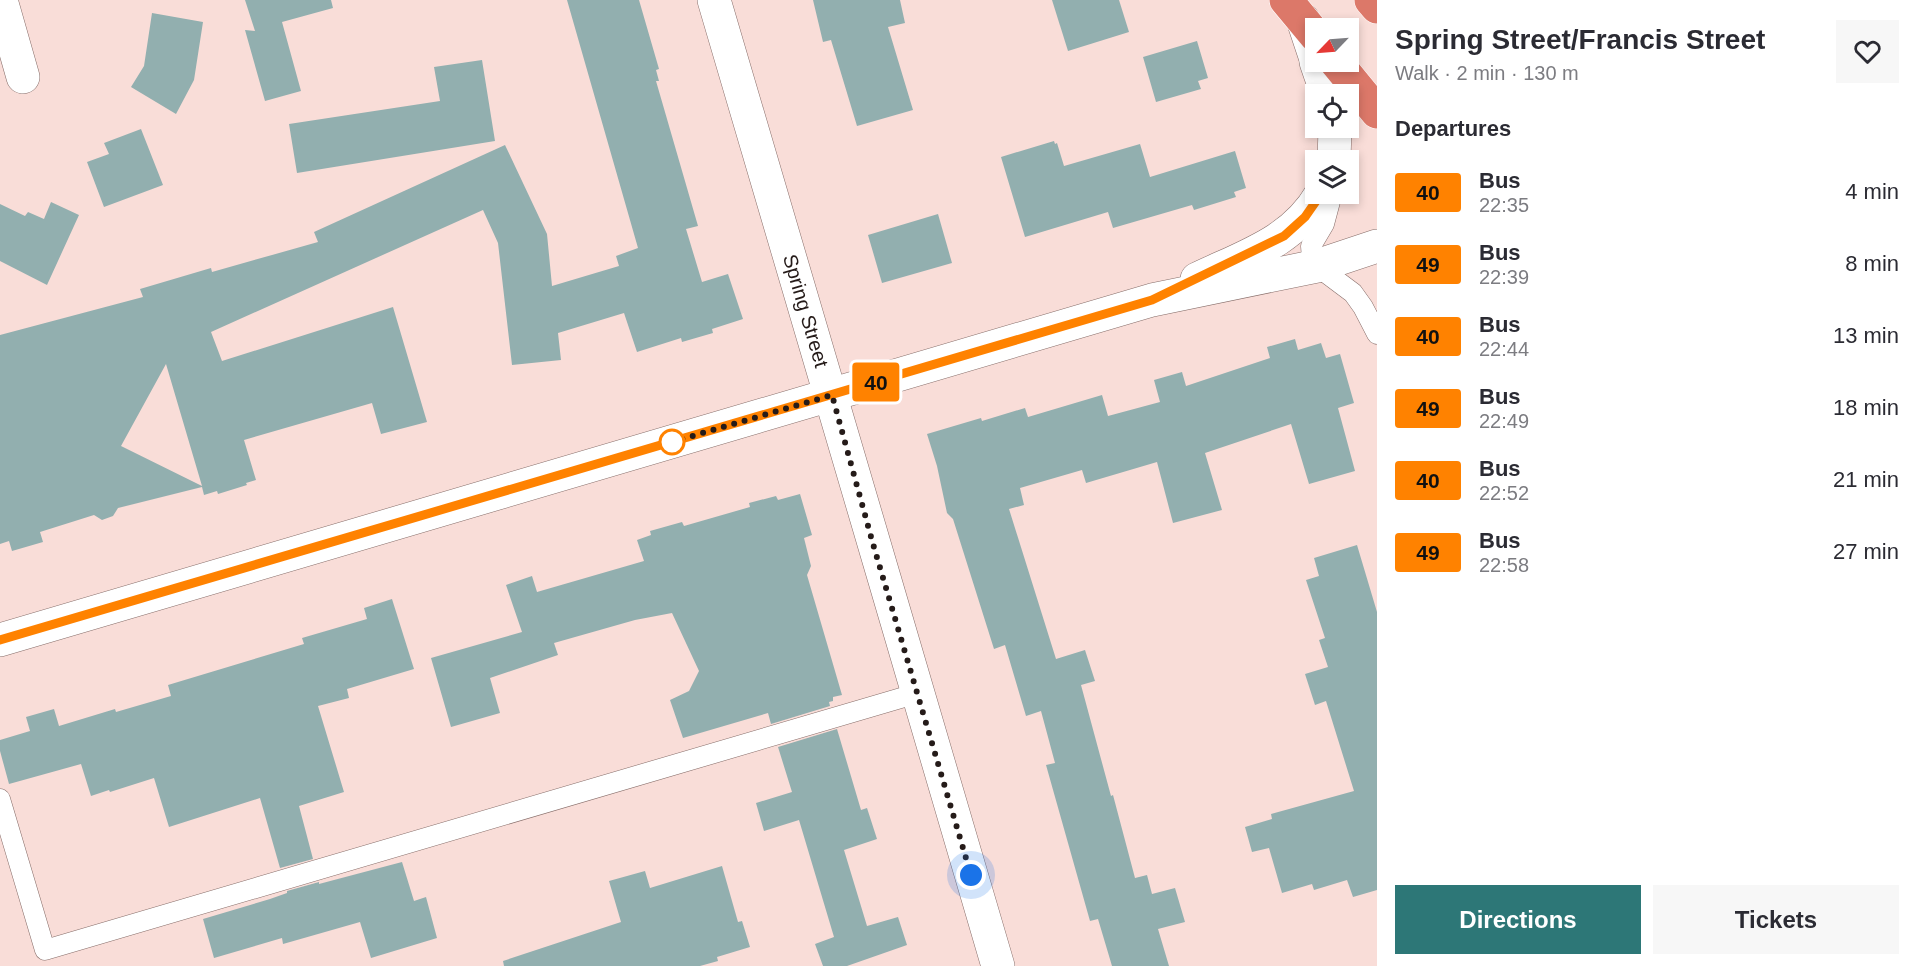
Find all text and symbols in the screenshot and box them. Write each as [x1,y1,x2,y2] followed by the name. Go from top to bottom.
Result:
[1305,18,1359,72] north arrow
[1305,18,1359,204] map controls
[1836,20,1899,83] button: heart
[1395,24,1765,55] text: Spring Street/Francis Street
[1395,62,1579,84] text: Walk · 2 min · 130 m
[1305,84,1359,138] button: locate
[1395,116,1511,141] text: Departures
[1305,150,1359,204] button: layers
[1479,168,1521,193] text: Bus
[1845,179,1899,204] text: 4 min
[1416,181,1440,204] text: 40
[1479,194,1529,216] text: 22:35
[1479,240,1521,265] text: Bus
[1845,251,1899,276] text: 8 min
[779,252,833,370] street label: Spring Street
[1416,253,1440,276] text: 49
[1479,266,1529,288] text: 22:39
[1479,312,1521,337] text: Bus
[1833,323,1899,348] text: 13 min
[1416,325,1440,348] text: 40
[1479,338,1529,360] text: 22:44
[849,362,903,401] line badge: 40
[864,371,888,394] text: 40
[1479,384,1521,409] text: Bus
[1833,395,1899,420] text: 18 min
[1416,397,1440,420] text: 49
[1479,410,1529,432] text: 22:49
[659,429,685,455] unlabelled marker
[1479,456,1521,481] text: Bus
[1833,467,1899,492] text: 21 min
[1416,469,1440,492] text: 40
[1479,482,1529,504] text: 22:52
[1479,528,1521,553] text: Bus
[1833,539,1899,564] text: 27 min
[1416,541,1440,564] text: 49
[1479,554,1529,576] text: 22:58
[956,860,986,890] your location
[1395,885,1641,954] button: Directions
[1653,885,1899,954] button: Tickets

